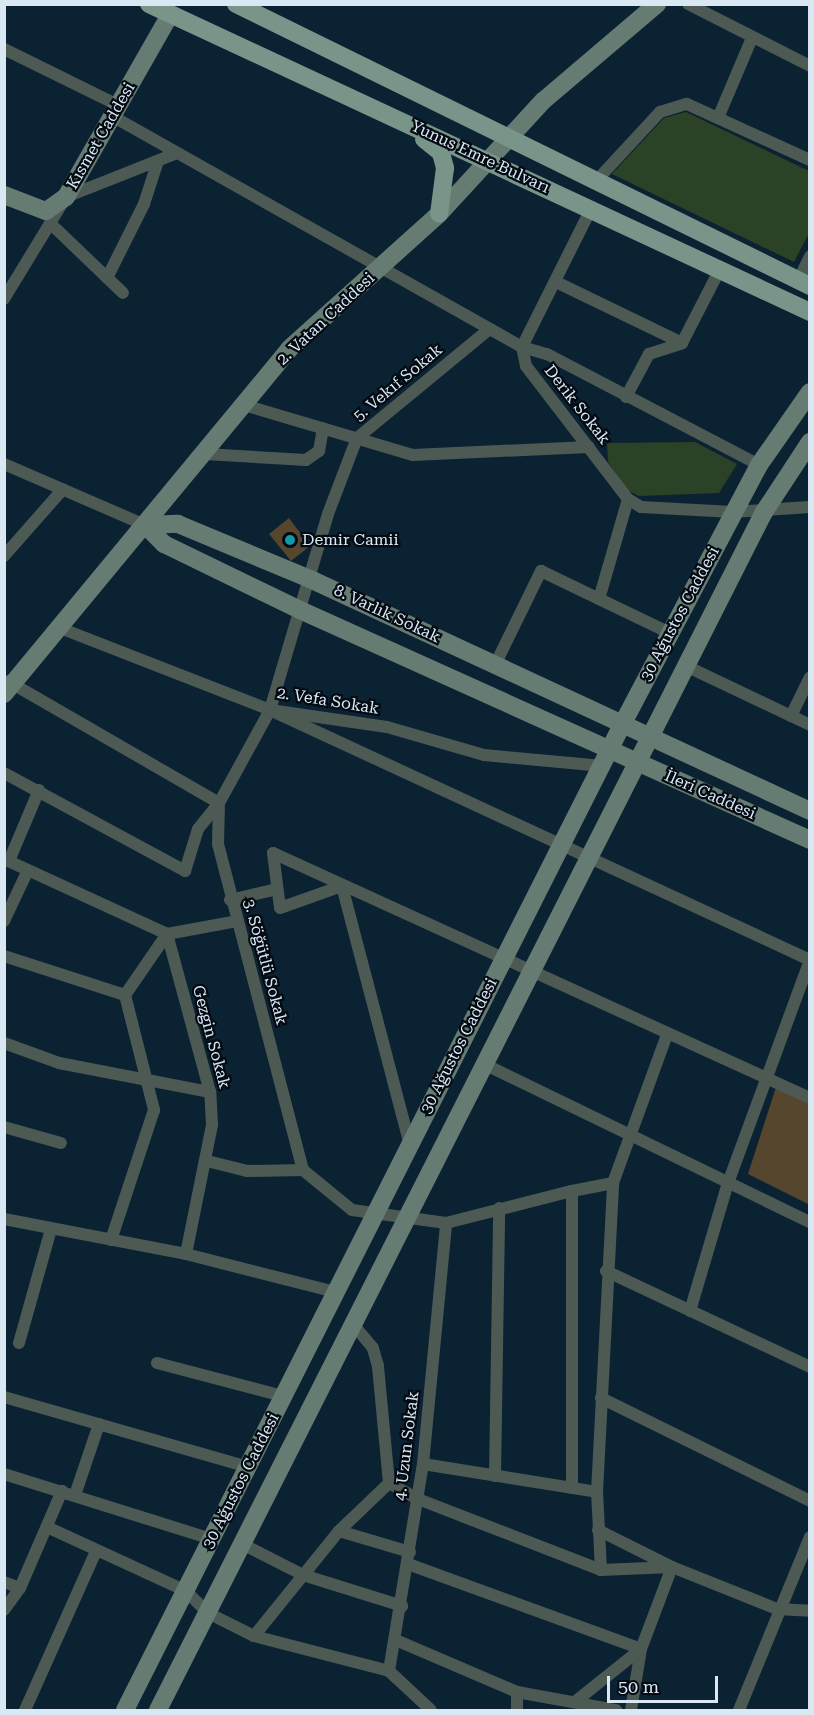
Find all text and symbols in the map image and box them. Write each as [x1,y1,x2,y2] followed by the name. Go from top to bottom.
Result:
[63,79,139,193] street label: Kısmet Caddesi
[408,116,552,198] street label: Yunus Emre Bulvarı
[273,269,379,369] street label: 2. Vatan Caddesi
[350,340,446,426] street label: 5. Vekıf Sokak
[540,361,614,449] street label: Derik Sokak
[302,530,398,550] place label: Demir Camii
[283,533,297,547] marker: Demir Camii
[636,544,724,684] street label: 30 Ağustos Caddesi
[331,581,443,647] street label: 8. Varlık Sokak
[275,683,381,719] street label: 2. Vefa Sokak
[662,766,758,824] street label: İleri Caddesi
[239,897,291,1027] street label: 3. Söğütlü Sokak
[417,975,501,1117] street label: 30 Ağustos Caddesi
[188,983,234,1091] street label: Gezgin Sokak
[391,1390,423,1502] street label: 4. Uzun Sokak
[199,1410,283,1552] street label: 30 Ağustos Caddesi
[610,1664,721,1702] scale bar
[618,1676,659,1697] text: 50 m

